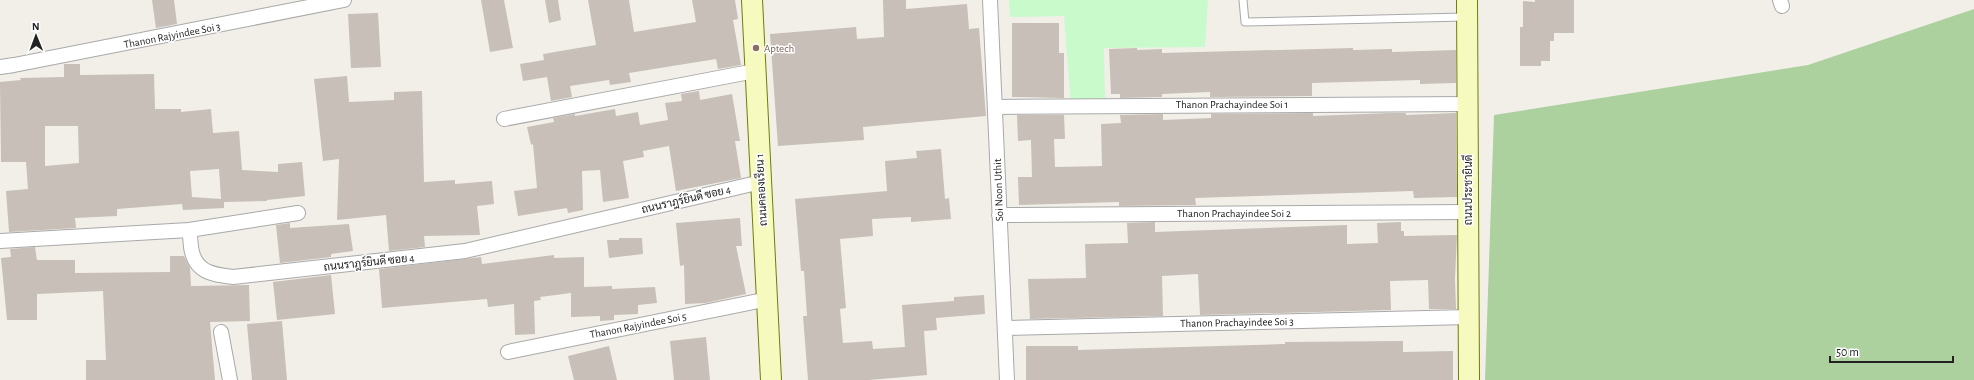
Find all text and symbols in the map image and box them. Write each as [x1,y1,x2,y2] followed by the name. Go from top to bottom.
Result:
[16,16,56,56] north arrow
[32,21,40,32] text: N
[123,21,222,50] street label: Thanon Rajyindee Soi 3
[751,43,761,53] marker: Aptech
[764,43,794,54] place label: Aptech
[1176,99,1288,110] street label: Thanon Prachayindee Soi 1
[751,153,769,227] street label: ถนนคลองเรียน 1
[1460,155,1474,225] street label: ถนนประชายินดี
[992,158,1005,221] street label: Soi Noon Uthit
[640,181,732,217] street label: ถนนราฎร์ยินดี ซอย 4
[1177,208,1291,219] street label: Thanon Prachayindee Soi 2
[323,249,415,275] street label: ถนนราฎร์ยินดี ซอย 4
[589,311,688,340] street label: Thanon Rajyindee Soi 5
[1180,316,1294,329] street label: Thanon Prachayindee Soi 3
[1830,338,1953,364] scale bar
[1836,346,1859,358] text: 50 m

